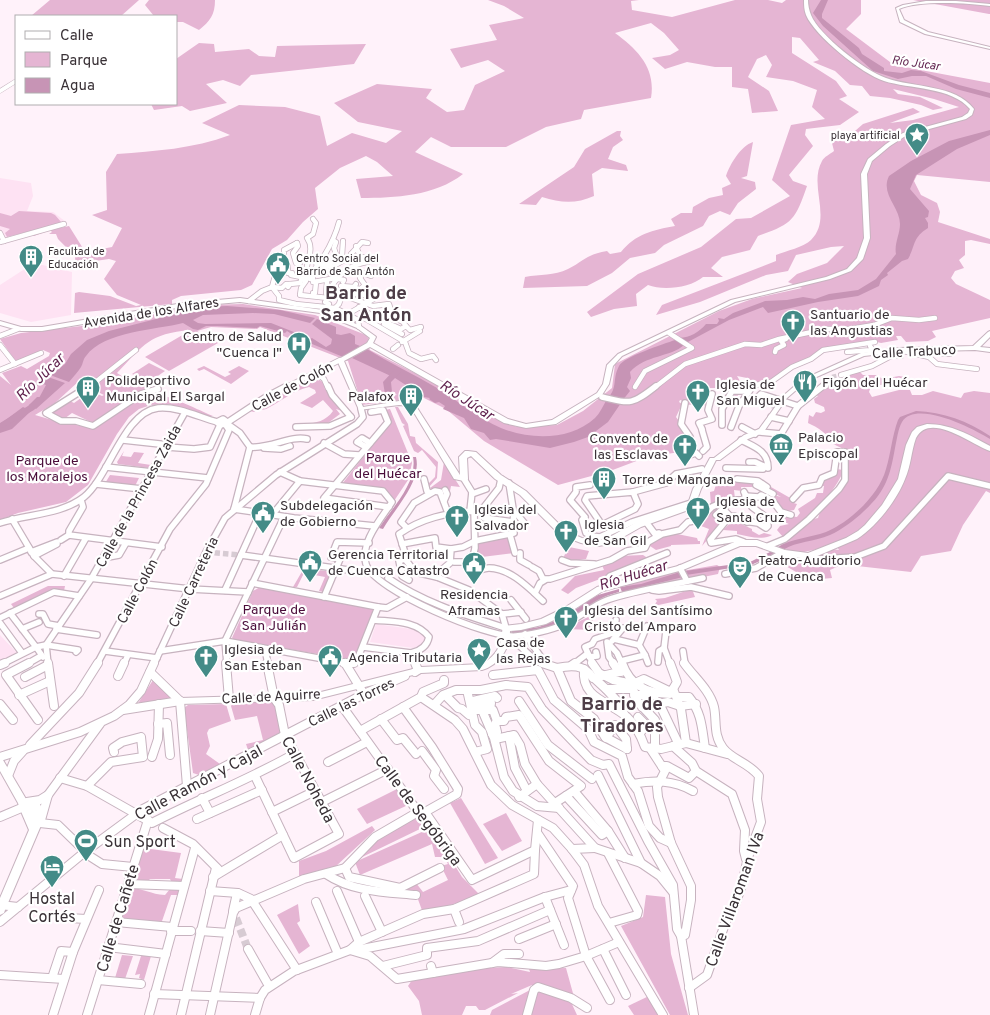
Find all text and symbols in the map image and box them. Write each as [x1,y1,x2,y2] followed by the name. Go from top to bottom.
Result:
[15,15,178,105] legend
[60,27,94,46] text: Calle
[60,52,108,71] text: Parque
[891,53,943,76] water label: Río Júcar
[60,77,95,96] text: Agua
[904,122,930,156] place icon: playa artificial
[831,129,900,143] place label: playa artificial
[18,244,44,278] building icon: Facultad de Educación
[48,245,105,272] place label: Facultad de Educación
[265,251,291,285] public building icon: Centro Social del Barrio de San Antón
[296,252,395,279] place label: Centro Social del Barrio de San Antón
[320,282,412,328] district label: Barrio de San Antón
[82,294,220,333] street label: Avenida de los Alfares
[810,307,893,340] place label: Santuario de las Angustias
[780,309,806,343] church icon: Santuario de las Angustias
[183,329,282,362] place label: Centro de Salud "Cuenca I"
[286,331,312,365] hospital icon: Centro de Salud "Cuenca I"
[872,342,957,363] street label: Calle Trabuco
[12,349,71,406] water label: Río Júcar
[249,359,336,416] street label: Calle de Colón
[792,369,818,403] restaurant icon: Figón del Huécar
[106,373,225,406] place label: Polideportivo Municipal El Sargal
[75,375,101,409] building icon: Polideportivo Municipal El Sargal
[822,375,928,392] place label: Figón del Huécar
[435,377,498,427] water label: Río Júcar
[716,377,785,410] place label: Iglesia de San Miguel
[685,379,711,413] church icon: Iglesia de San Miguel
[398,383,424,417] building icon: Palafox
[348,389,394,406] place label: Palafox
[93,423,186,571] street label: Calle de la Princesa Zaida
[798,430,858,463] place label: Palacio Episcopal
[589,431,668,464] place label: Convento de las Esclavas
[768,432,794,466] museum icon: Palacio Episcopal
[672,433,698,467] church icon: Convento de las Esclavas
[354,450,422,483] park label: Parque del Huécar
[6,453,88,486] park label: Parque de los Moralejos
[591,466,617,500] building icon: Torre de Mangana
[622,472,734,489] place label: Torre de Mangana
[716,494,785,527] place label: Iglesia de Santa Cruz
[685,496,711,530] church icon: Iglesia de Santa Cruz
[280,498,373,531] place label: Subdelegación de Gobierno
[250,500,276,534] public building icon: Subdelegación de Gobierno
[474,502,537,535] place label: Iglesia del Salvador
[444,504,470,538] church icon: Iglesia del Salvador
[584,517,647,550] place label: Iglesia de San Gil
[553,519,579,553] church icon: Iglesia de San Gil
[166,535,223,631] street label: Calle Carreteria
[328,547,450,580] place label: Gerencia Territorial de Cuenca Catastro
[297,549,323,583] public building icon: Gerencia Territorial de Cuenca Catastro
[461,551,487,585] public building icon: Residencia Aframas
[758,553,861,586] place label: Teatro-Auditorio de Cuenca
[727,555,753,589] theatre icon: Teatro-Auditorio de Cuenca
[114,556,162,627] street label: Calle Colón
[597,557,671,596] water label: Río Huécar
[440,587,508,620] place label: Residencia Aframas
[241,602,307,635] park label: Parque de San Julián
[584,603,713,636] place label: Iglesia del Santísimo Cristo del Amparo
[553,605,579,639] church icon: Iglesia del Santísimo Cristo del Amparo
[496,635,551,668] place label: Casa de las Rejas
[466,637,492,671] place icon: Casa de las Rejas
[224,642,302,675] place label: Iglesia de San Esteban
[193,644,219,678] church icon: Iglesia de San Esteban
[317,644,343,678] public building icon: Agencia Tributaria
[348,650,462,667] place label: Agencia Tributaria
[306,675,398,732] street label: Calle las Torres
[221,686,321,709] street label: Calle de Aguirre
[580,693,664,739] district label: Barrio de Tiradores
[276,733,338,827] street label: Calle Noheda
[131,742,266,826] street label: Calle Ramón y Cajal
[369,752,466,871] street label: Calle de Segóbriga
[73,828,99,862] sports icon: Sun Sport
[702,829,770,970] street label: Calle Villaroman IVa
[104,833,176,853] place label: Sun Sport
[39,854,65,888] hotel icon: Hostal Cortés
[93,862,145,975] street label: Calle de Cañete
[28,890,76,928] place label: Hostal Cortés

